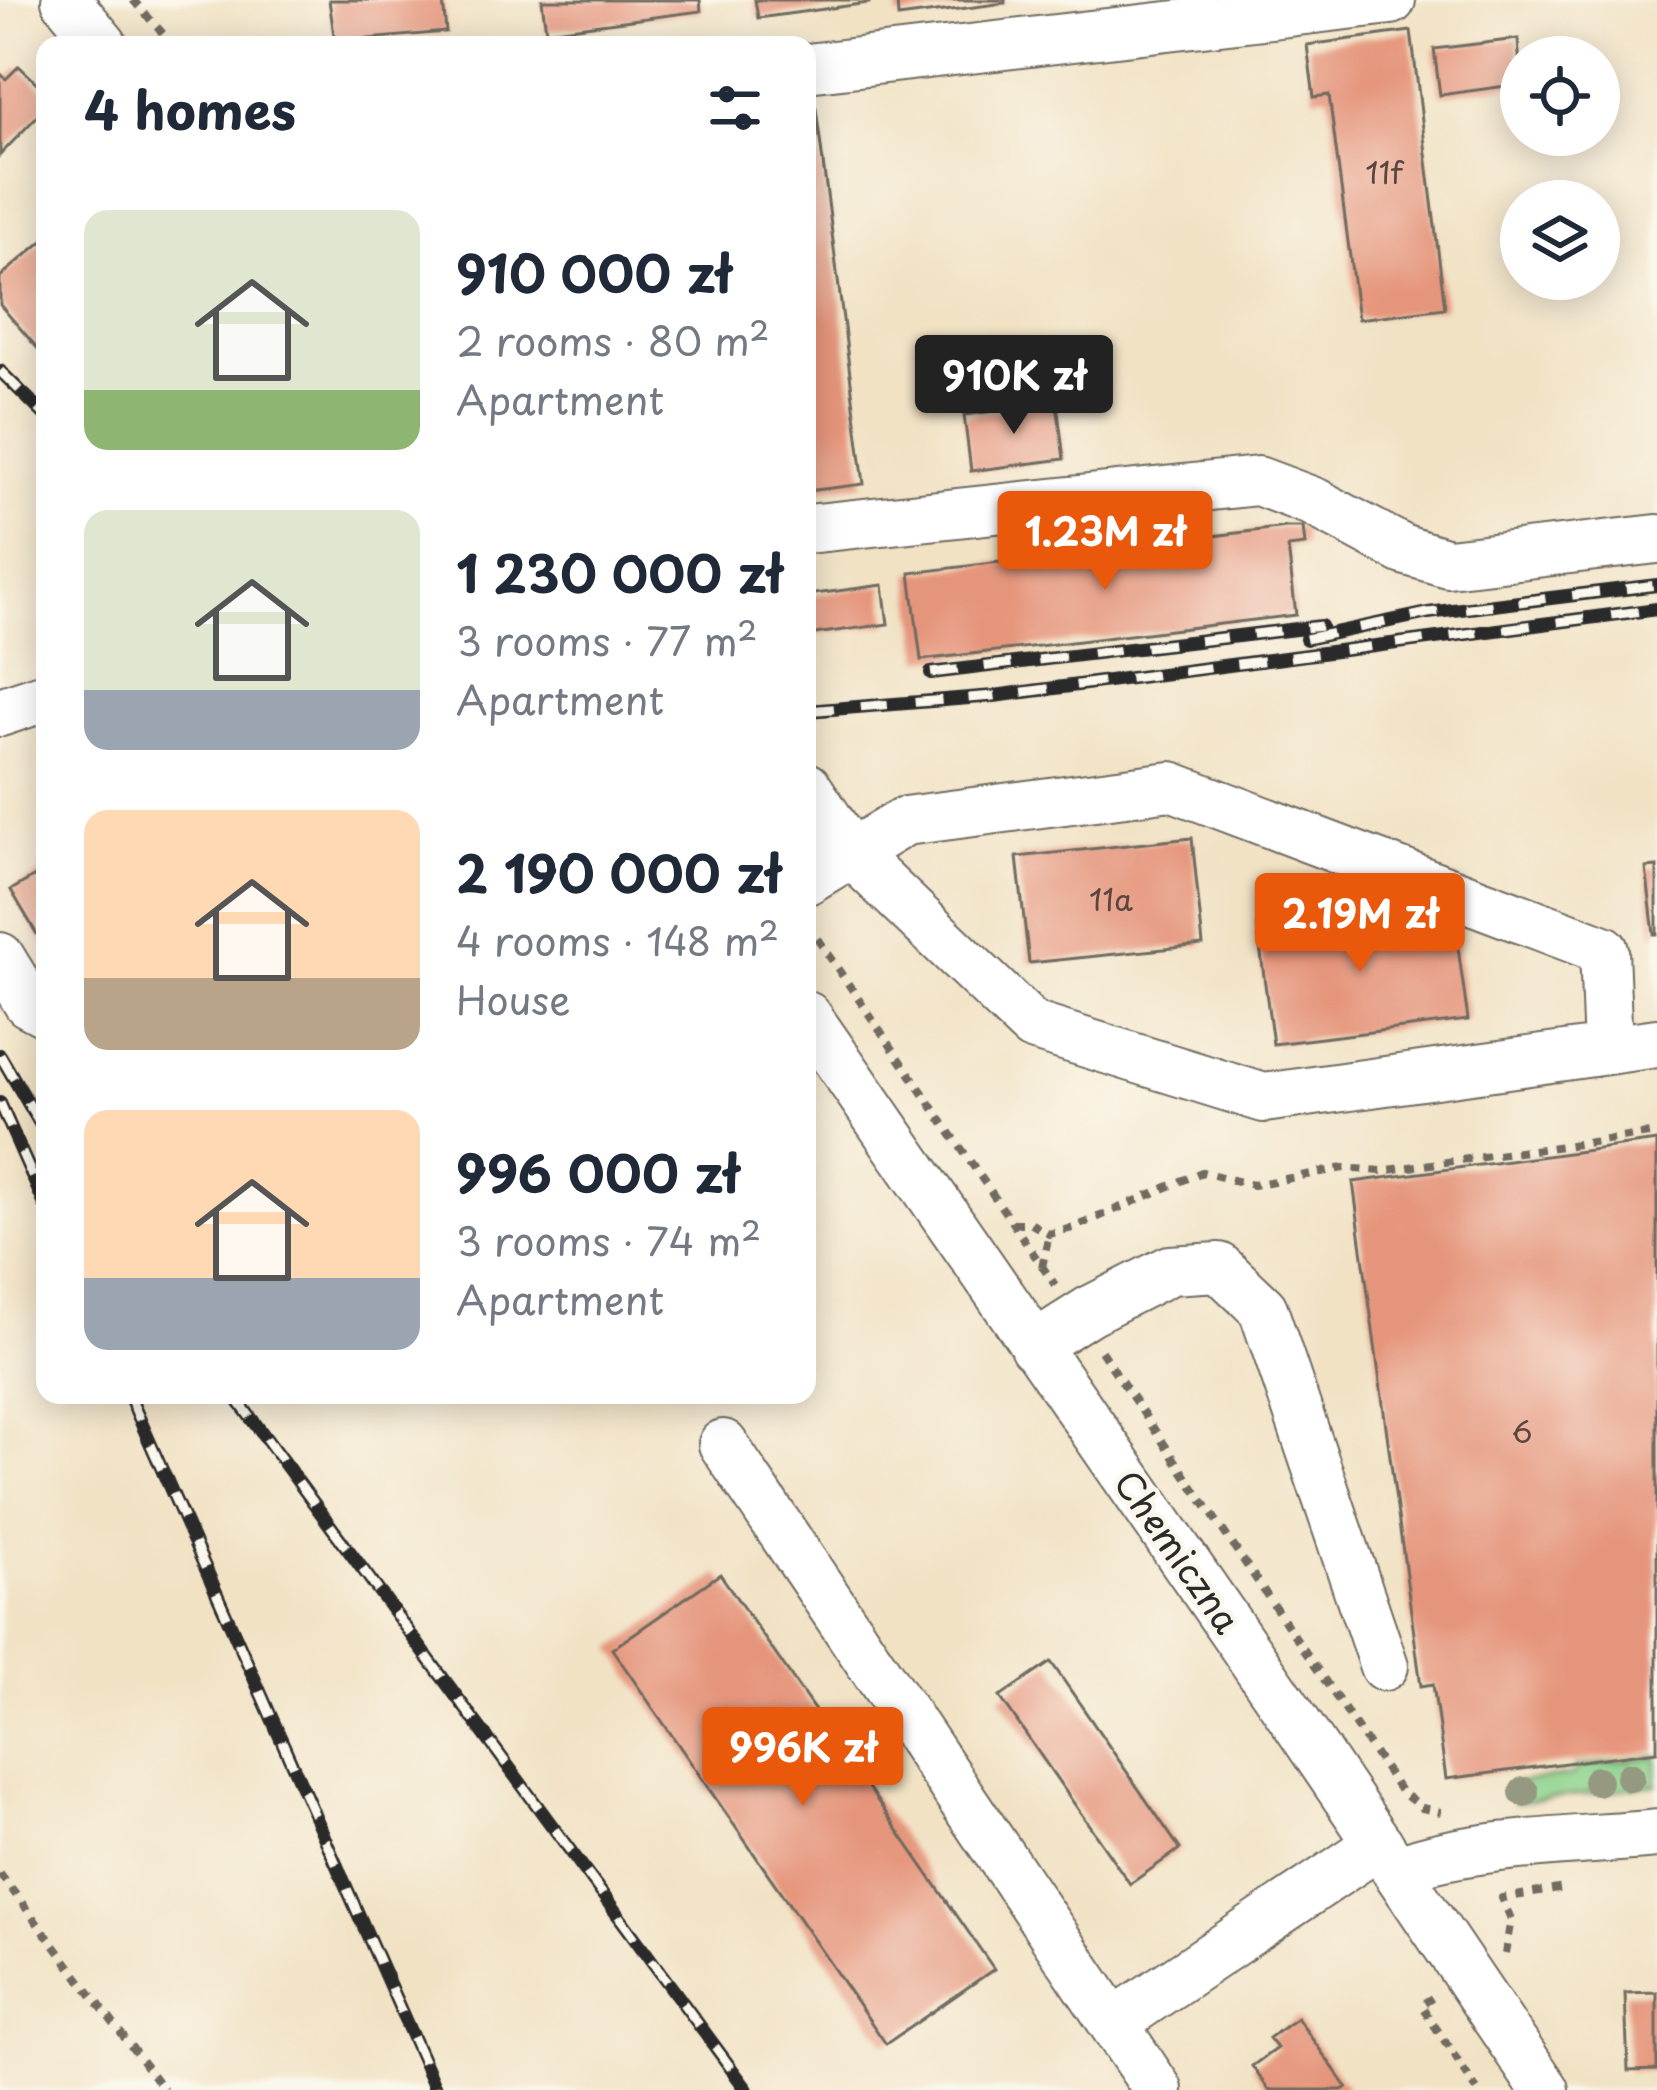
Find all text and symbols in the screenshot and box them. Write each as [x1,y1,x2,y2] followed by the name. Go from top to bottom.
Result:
[1500,36,1620,300] map controls
[1500,36,1620,156] button: locate
[84,70,296,147] text: 4 homes
[702,75,768,141] icon: filters
[1365,149,1404,194] house number: 11f
[1500,180,1620,300] button: layers
[456,233,731,310] text: 910 000 zł
[180,258,324,402] icon: home
[456,310,770,369] text: 2 rooms · 80 m²
[903,335,1125,437] pin: 910K zł
[942,344,1086,403] text: 910K zł
[456,369,664,428] text: Apartment
[981,491,1229,593] pin: 1.23M zł
[1024,500,1186,559] text: 1.23M zł
[456,533,782,610] text: 1 230 000 zł
[180,558,324,702] icon: home
[456,610,758,669] text: 3 rooms · 77 m²
[456,669,664,728] text: Apartment
[456,833,781,910] text: 2 190 000 zł
[180,858,324,1002] icon: home
[1236,873,1484,975] pin: 2.19M zł
[1089,876,1133,921] house number: 11a
[1282,882,1438,941] text: 2.19M zł
[456,910,779,969] text: 4 rooms · 148 m²
[456,969,570,1028] text: House
[456,1133,739,1210] text: 996 000 zł
[180,1158,324,1302] icon: home
[456,1210,761,1269] text: 3 rooms · 74 m²
[456,1269,664,1328] text: Apartment
[1511,1408,1533,1453] house number: 6
[1103,1458,1255,1644] street label: Chemiczna
[692,1707,914,1809] pin: 996K zł
[729,1716,877,1775] text: 996K zł

